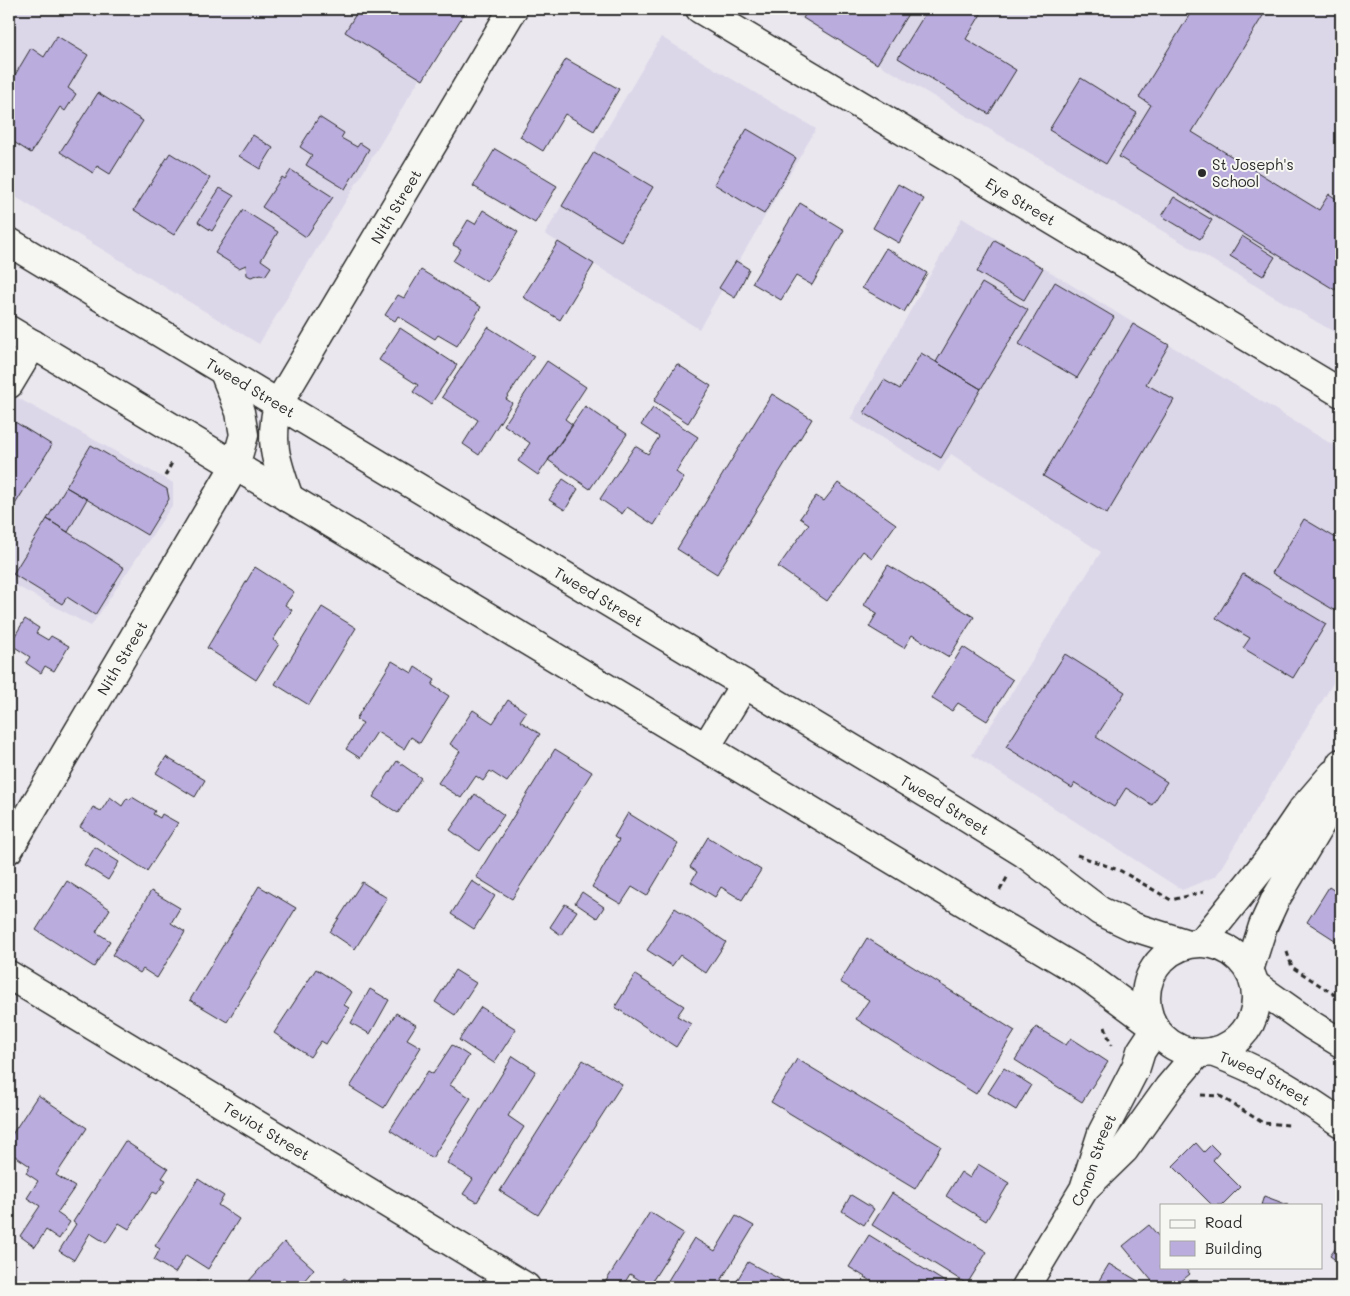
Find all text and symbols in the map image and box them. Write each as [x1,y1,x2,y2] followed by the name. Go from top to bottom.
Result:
[1212,154,1294,191] place label: St Joseph's School
[366,165,426,247] street label: Nith Street
[1196,167,1208,179] marker: St Joseph's School
[982,172,1060,230] street label: Eye Street
[202,353,299,422] street label: Tweed Street
[550,562,647,631] street label: Tweed Street
[92,617,152,699] street label: Nith Street
[897,770,993,839] street label: Tweed Street
[1217,1046,1315,1110] street label: Tweed Street
[219,1097,314,1164] street label: Teviot Street
[1066,1110,1120,1210] street label: Conon Street
[1160,1204,1322,1268] legend
[1205,1212,1242,1232] text: Road
[1205,1238,1262,1258] text: Building

